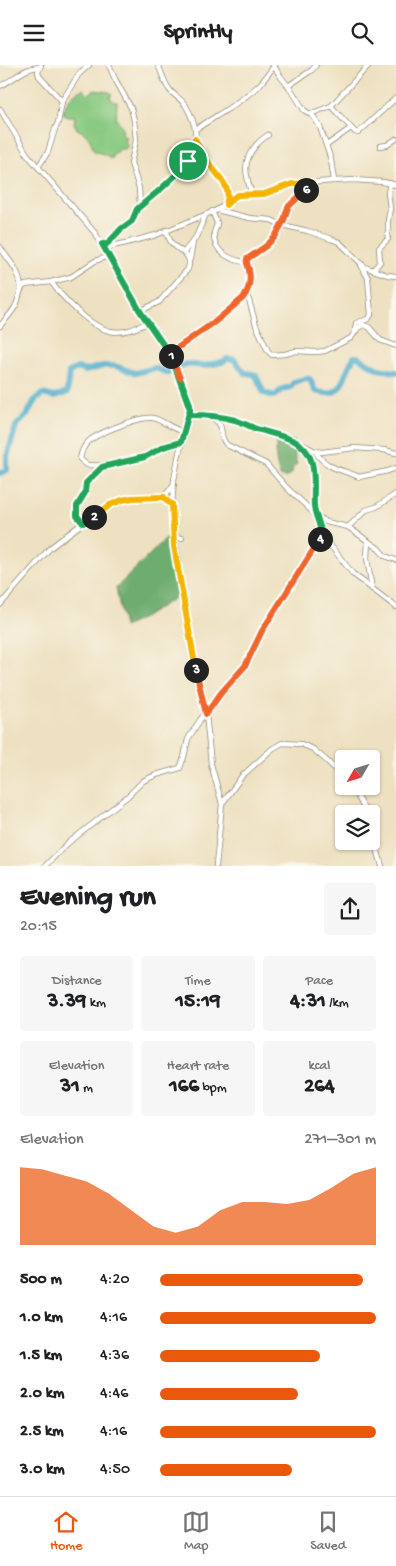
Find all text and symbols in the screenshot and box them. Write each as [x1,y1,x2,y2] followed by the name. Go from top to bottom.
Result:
[20,19,48,47] icon: menu
[348,19,376,47] icon: search
[164,20,232,46] text: Sprintly
[167,140,209,182] pin
[174,147,202,175] icon: arrive
[294,177,318,203] pin: 6
[303,182,310,199] text: 6
[158,343,184,369] pin: 1
[169,348,174,365] text: 1
[82,505,106,529] pin: 2
[91,509,98,526] text: 2
[308,527,332,551] pin: 4
[317,531,324,548] text: 4
[184,657,208,683] pin: 3
[193,662,200,679] text: 3
[335,750,380,795] north arrow
[335,750,380,850] map controls
[335,805,380,850] button: layers
[20,882,156,915] text: Evening run
[324,883,376,935] button: share
[20,918,57,937] text: 20:15
[52,973,101,990] text: Distance
[185,973,211,990] text: Time
[306,973,333,990] text: Pace
[47,990,86,1015] text: 3.39
[175,990,221,1015] text: 15:19
[290,990,326,1015] text: 4:31
[86,995,106,1012] text: km
[326,995,349,1012] text: /km
[49,1058,104,1075] text: Elevation
[167,1058,229,1075] text: Heart rate
[308,1058,330,1075] text: kcal
[60,1075,80,1100] text: 31
[169,1075,199,1100] text: 166
[304,1075,335,1100] text: 264
[80,1080,93,1097] text: m
[199,1080,227,1097] text: bpm
[20,1131,84,1150] text: Elevation
[305,1131,376,1150] text: 271–301 m
[20,1271,62,1290] text: 500 m
[100,1271,130,1290] text: 4:20
[20,1309,63,1328] text: 1.0 km
[100,1309,127,1328] text: 4:16
[20,1347,62,1366] text: 1.5 km
[100,1347,129,1366] text: 4:36
[20,1385,64,1404] text: 2.0 km
[100,1385,128,1404] text: 4:46
[20,1423,64,1442] text: 2.5 km
[100,1423,127,1442] text: 4:16
[20,1461,65,1480] text: 3.0 km
[100,1461,130,1480] text: 4:50
[50,1508,82,1555] tab: Home
[182,1508,210,1555] tab: Map
[310,1508,346,1555] tab: Saved

